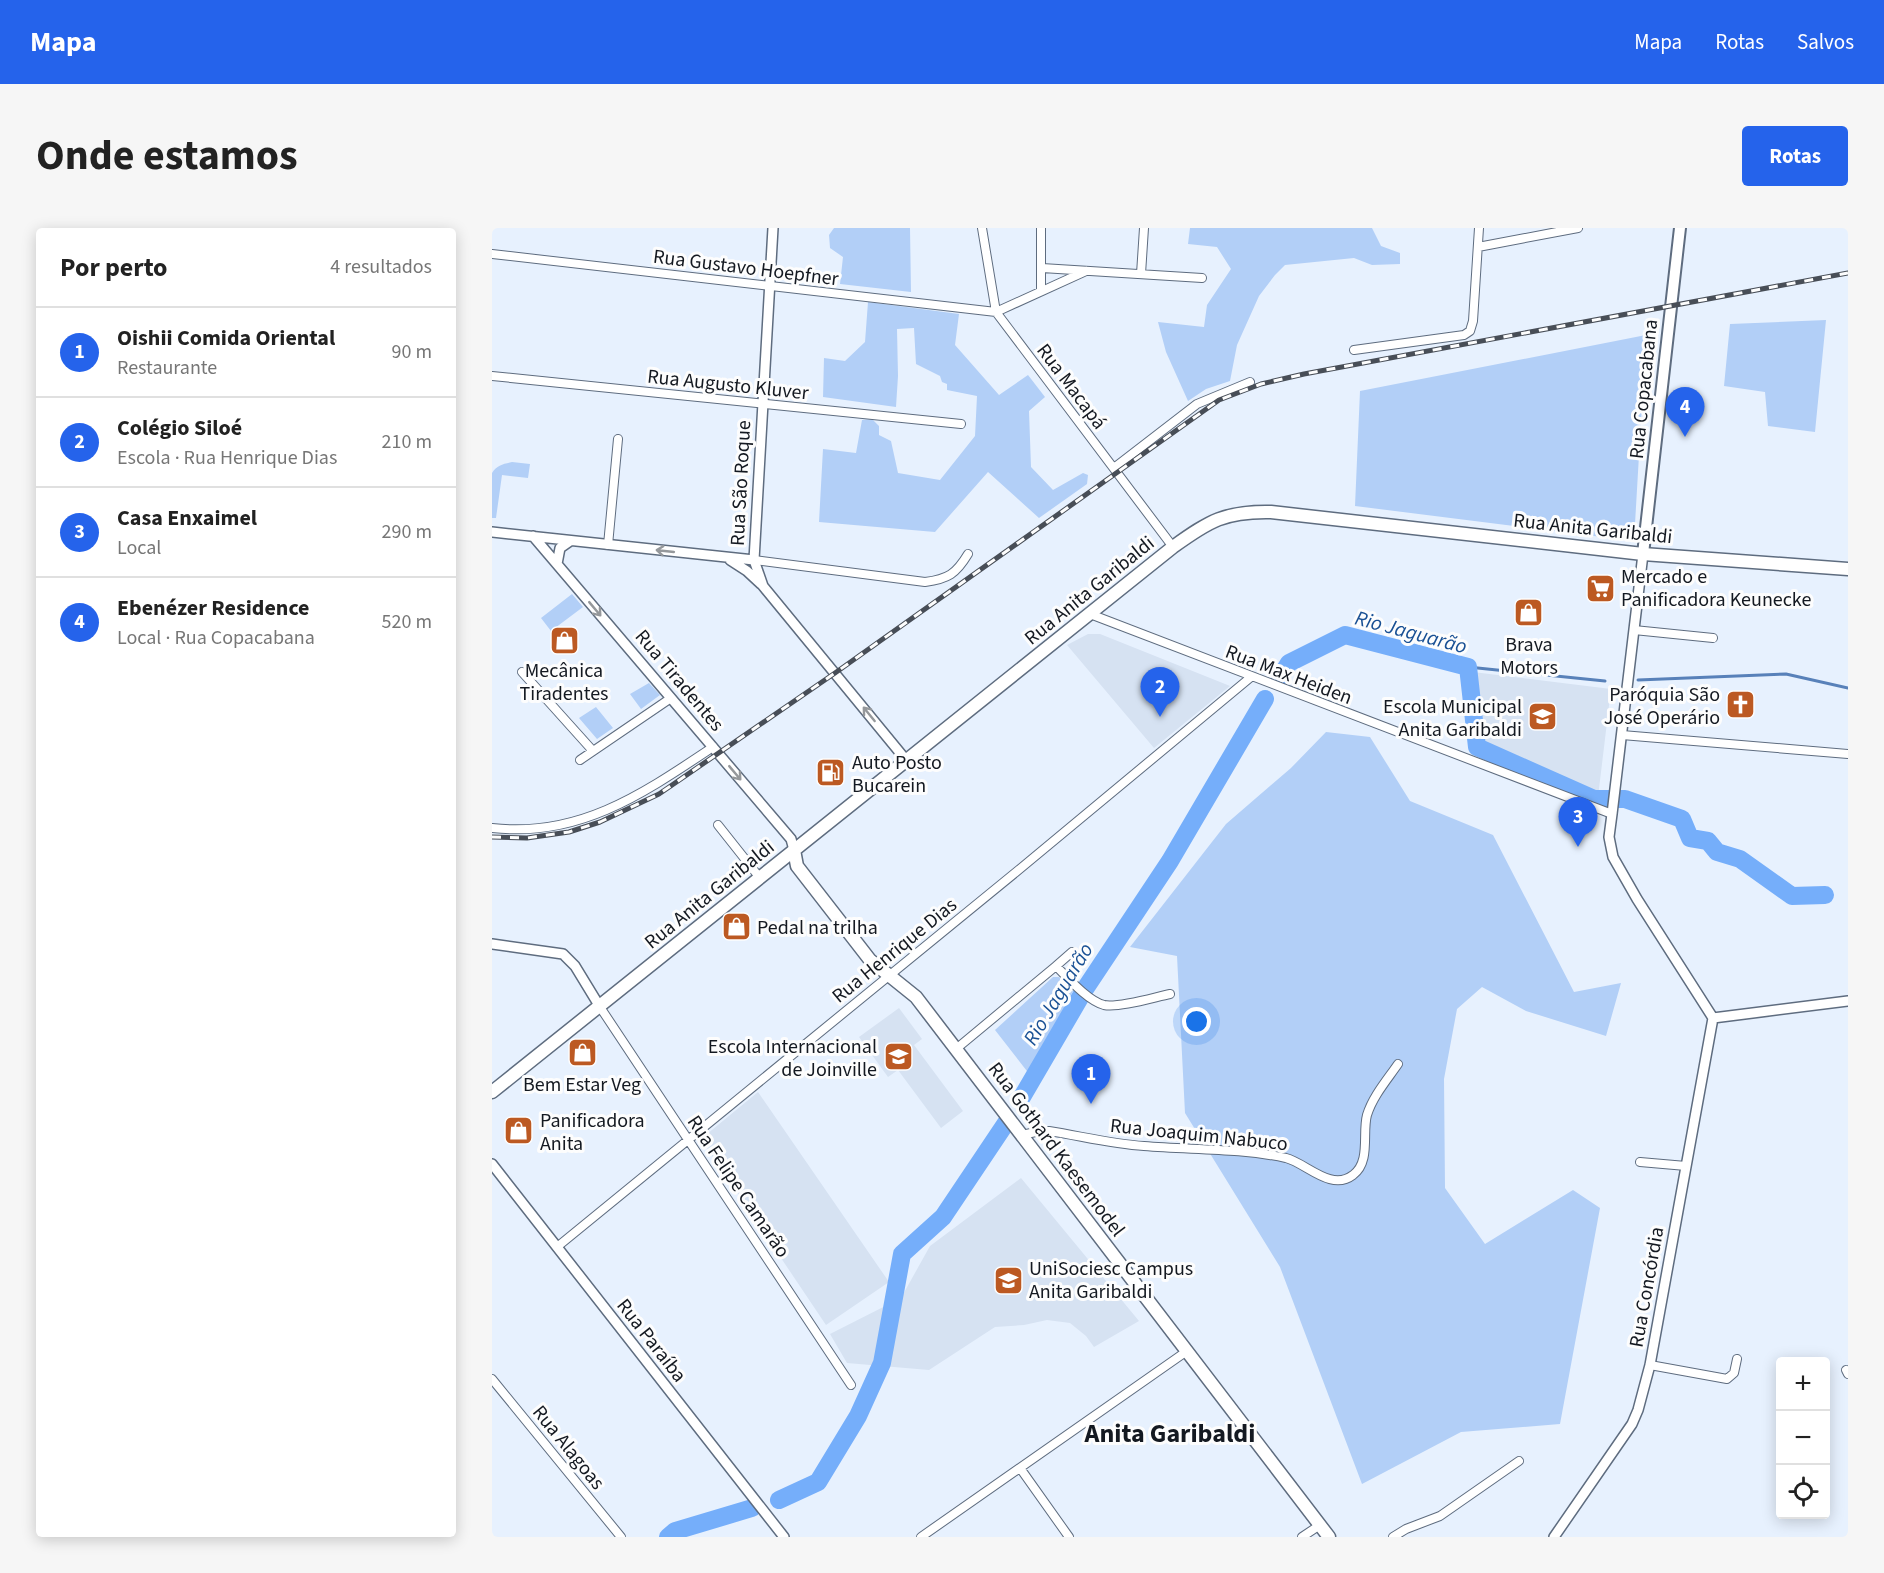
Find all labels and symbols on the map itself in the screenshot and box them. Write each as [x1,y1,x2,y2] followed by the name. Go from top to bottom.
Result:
[652,243,840,293] street label: Rua Gustavo Hoepfner
[1623,318,1665,460] street label: Rua Copacabana
[1030,338,1113,435] street label: Rua Macapá
[646,363,810,407] street label: Rua Augusto Kluver
[1666,388,1704,437] pin: 4
[724,419,758,547] street label: Rua São Roque
[1512,507,1674,551] street label: Rua Anita Garibaldi
[1019,530,1161,652] street label: Rua Anita Garibaldi
[656,545,675,556] one-way arrow
[1621,563,1811,614] place label: Mercado e Panificadora Keunecke
[1584,572,1616,604] supermarket icon: Mercado e Panificadora Keunecke
[1513,597,1545,629] shop icon: Brava Motors
[588,601,602,616] one-way arrow
[1352,603,1470,661] water label: Rio Jaguarão
[548,624,580,656] shop icon: Mecânica Tiradentes
[628,624,730,738] street label: Rua Tiradentes
[1500,631,1558,682] place label: Brava Motors
[1221,638,1356,712] street label: Rua Max Heiden
[520,657,608,708] place label: Mecânica Tiradentes
[1140,668,1180,717] pin: 2
[1604,681,1720,732] place label: Paróquia São José Operário
[1725,689,1757,721] church icon: Paróquia São José Operário
[1383,693,1522,744] place label: Escola Municipal Anita Garibaldi
[1527,701,1559,733] school or university icon: Escola Municipal Anita Garibaldi
[863,707,876,723] one-way arrow
[852,749,942,800] place label: Auto Posto Bucarein
[815,757,847,789] fuel station icon: Auto Posto Bucarein
[728,765,742,780] one-way arrow
[1558,798,1598,847] pin: 3
[639,834,781,956] street label: Rua Anita Garibaldi
[826,892,963,1010] street label: Rua Henrique Dias
[720,911,752,943] shop icon: Pedal na trilha
[757,914,878,942] place label: Pedal na trilha
[1016,937,1100,1051] water label: Rio Jaguarão
[1182,1007,1211,1036] your location
[708,1033,877,1084] place label: Escola Internacional de Joinville
[566,1037,598,1069] shop icon: Bem Estar Veg
[882,1041,914,1073] school or university icon: Escola Internacional de Joinville
[1072,1054,1110,1104] pin: 1
[981,1056,1131,1243] street label: Rua Gothard Kaesemodel
[523,1071,641,1099] place label: Bem Estar Veg
[540,1107,645,1158] place label: Panificadora Anita
[680,1110,796,1263] street label: Rua Felipe Camarão
[1109,1112,1289,1158] street label: Rua Joaquim Nabuco
[503,1115,535,1147] shop icon: Panificadora Anita
[1623,1225,1671,1350] street label: Rua Concórdia
[1029,1255,1193,1306] place label: UniSociesc Campus Anita Garibaldi
[992,1264,1024,1296] school or university icon: UniSociesc Campus Anita Garibaldi
[610,1293,693,1388] street label: Rua Paraíba
[525,1399,611,1496] street label: Rua Alagoas
[1084,1415,1255,1452] district label: Anita Garibaldi

